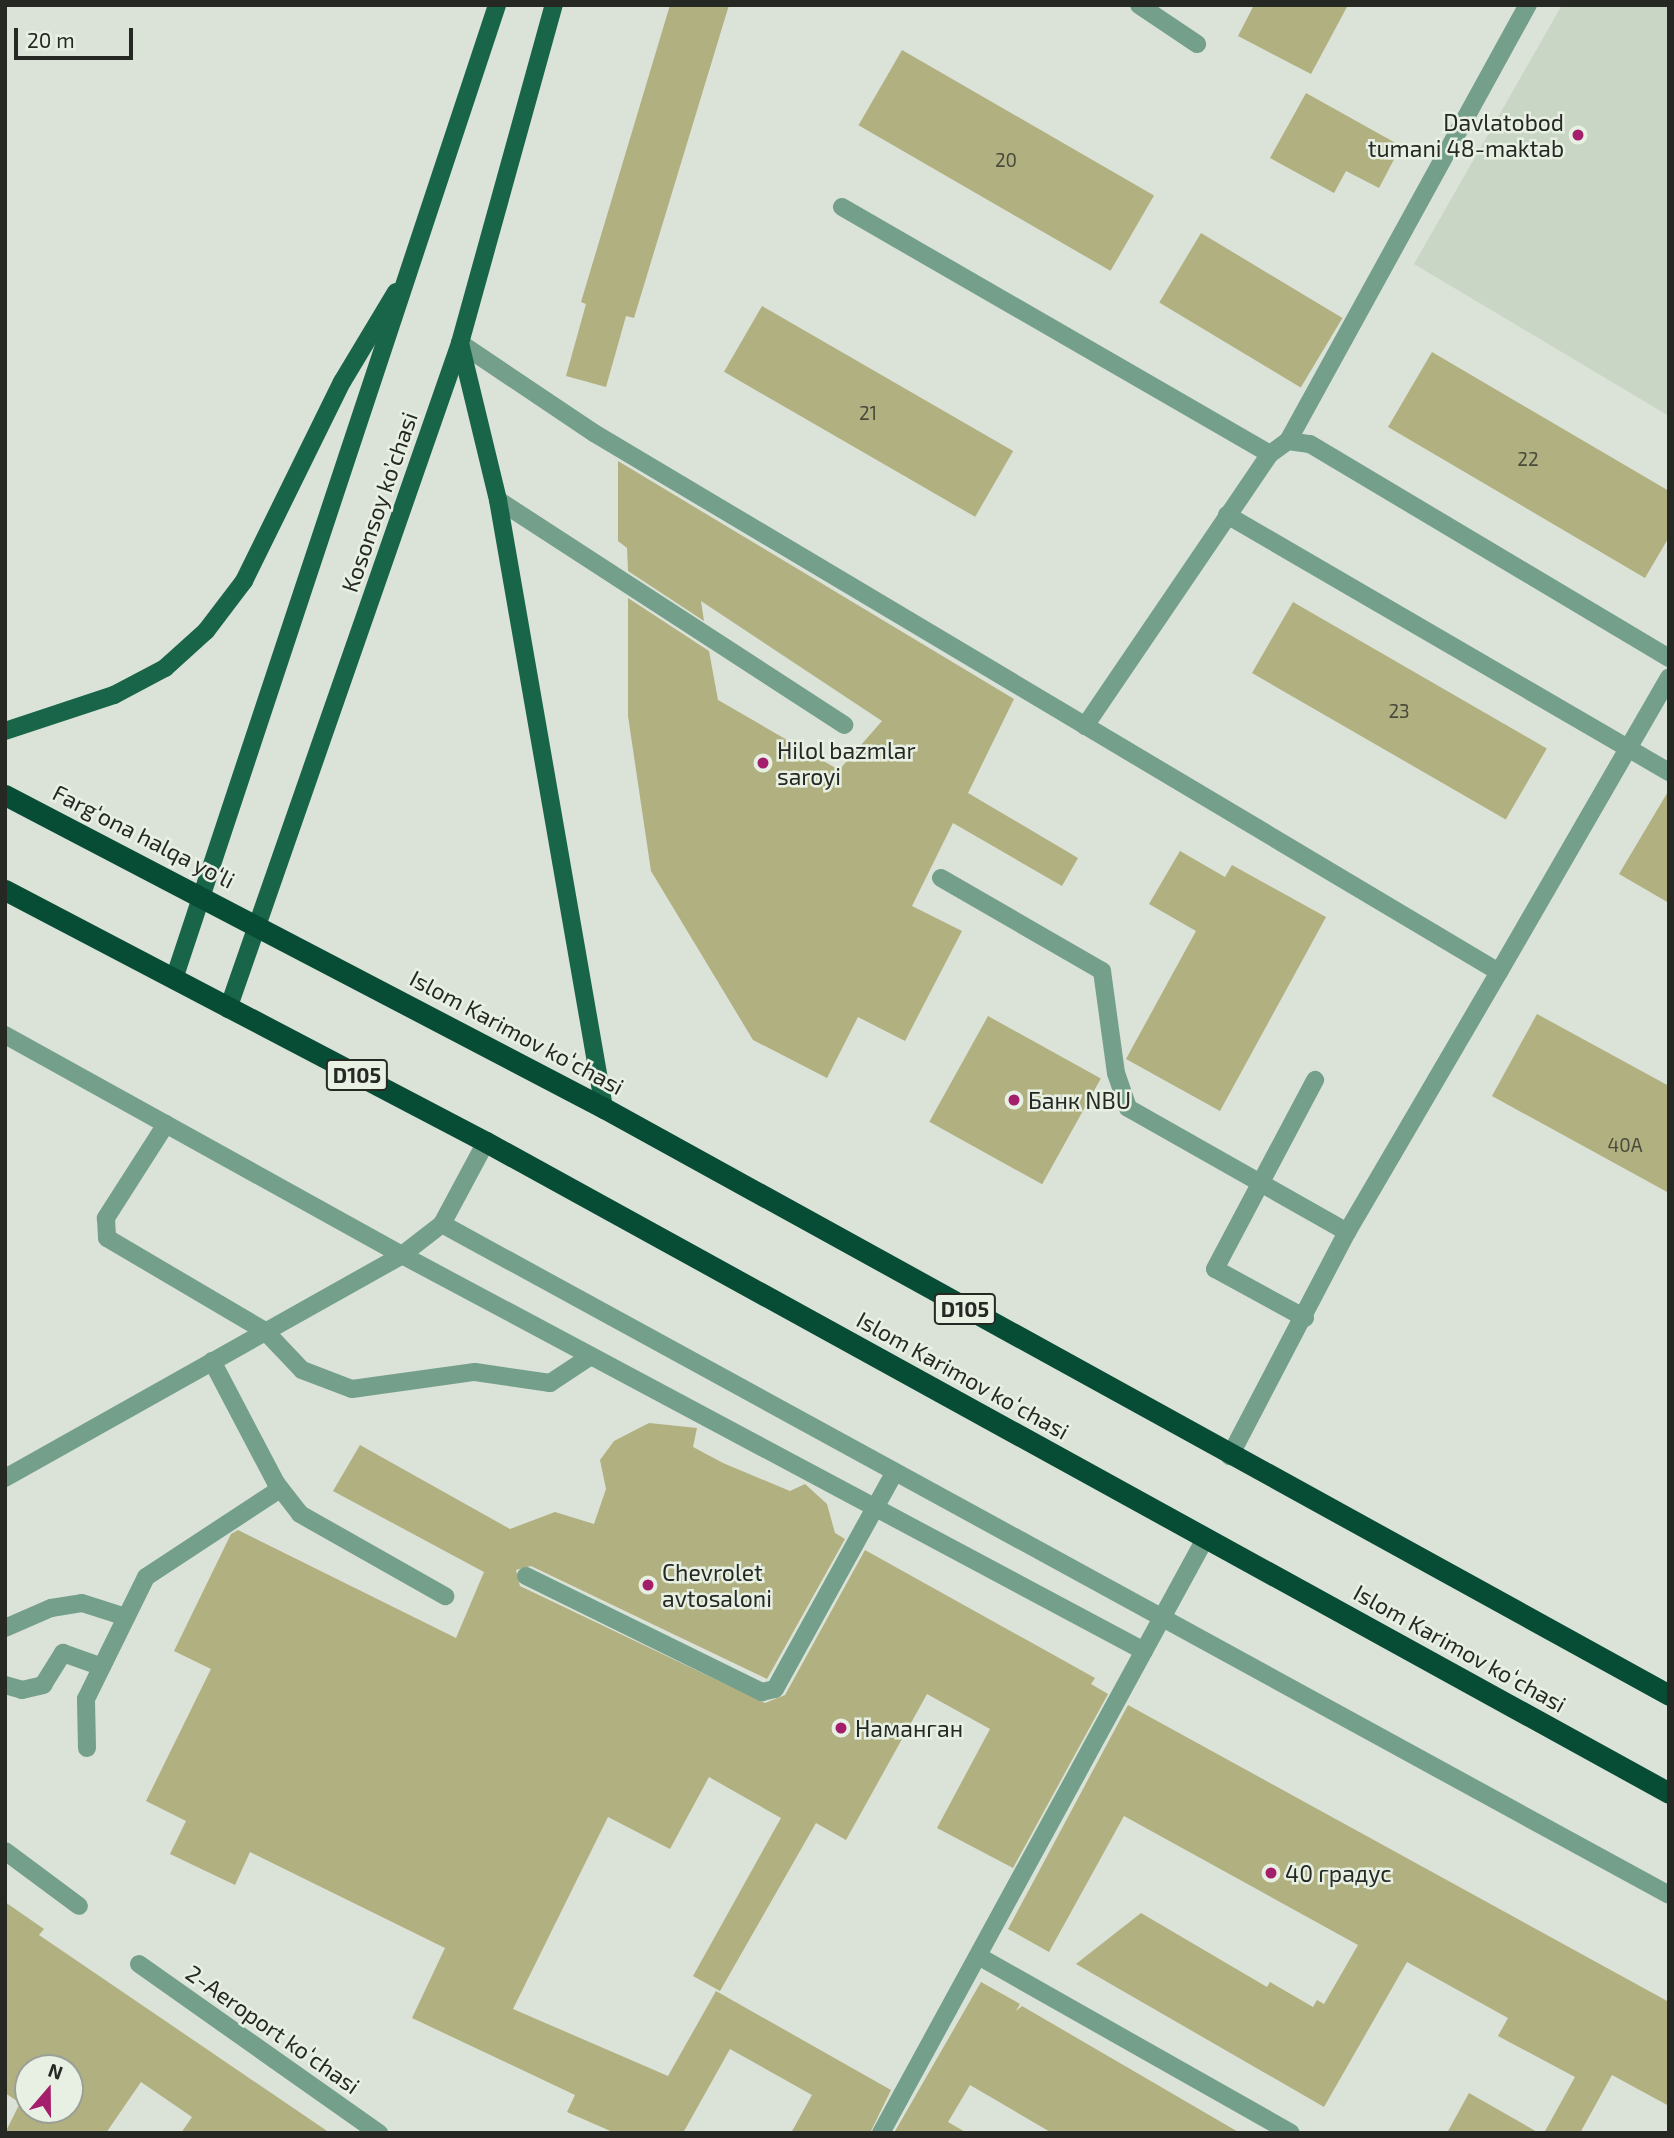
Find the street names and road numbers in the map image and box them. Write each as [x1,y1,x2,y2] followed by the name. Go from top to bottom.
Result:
[335,408,423,596] street label: Kosonsoy ko’chasi
[48,778,240,894] street label: Farg‘ona halqa yo‘li
[405,964,629,1100] street label: Islom Karimov koʻchasi
[326,1058,388,1092] road number: D105
[934,1292,996,1326] road number: D105
[852,1305,1074,1445] street label: Islom Karimov koʻchasi
[1349,1578,1571,1718] street label: Islom Karimov koʻchasi
[181,1959,365,2099] street label: 2-Aeroport koʻchasi

